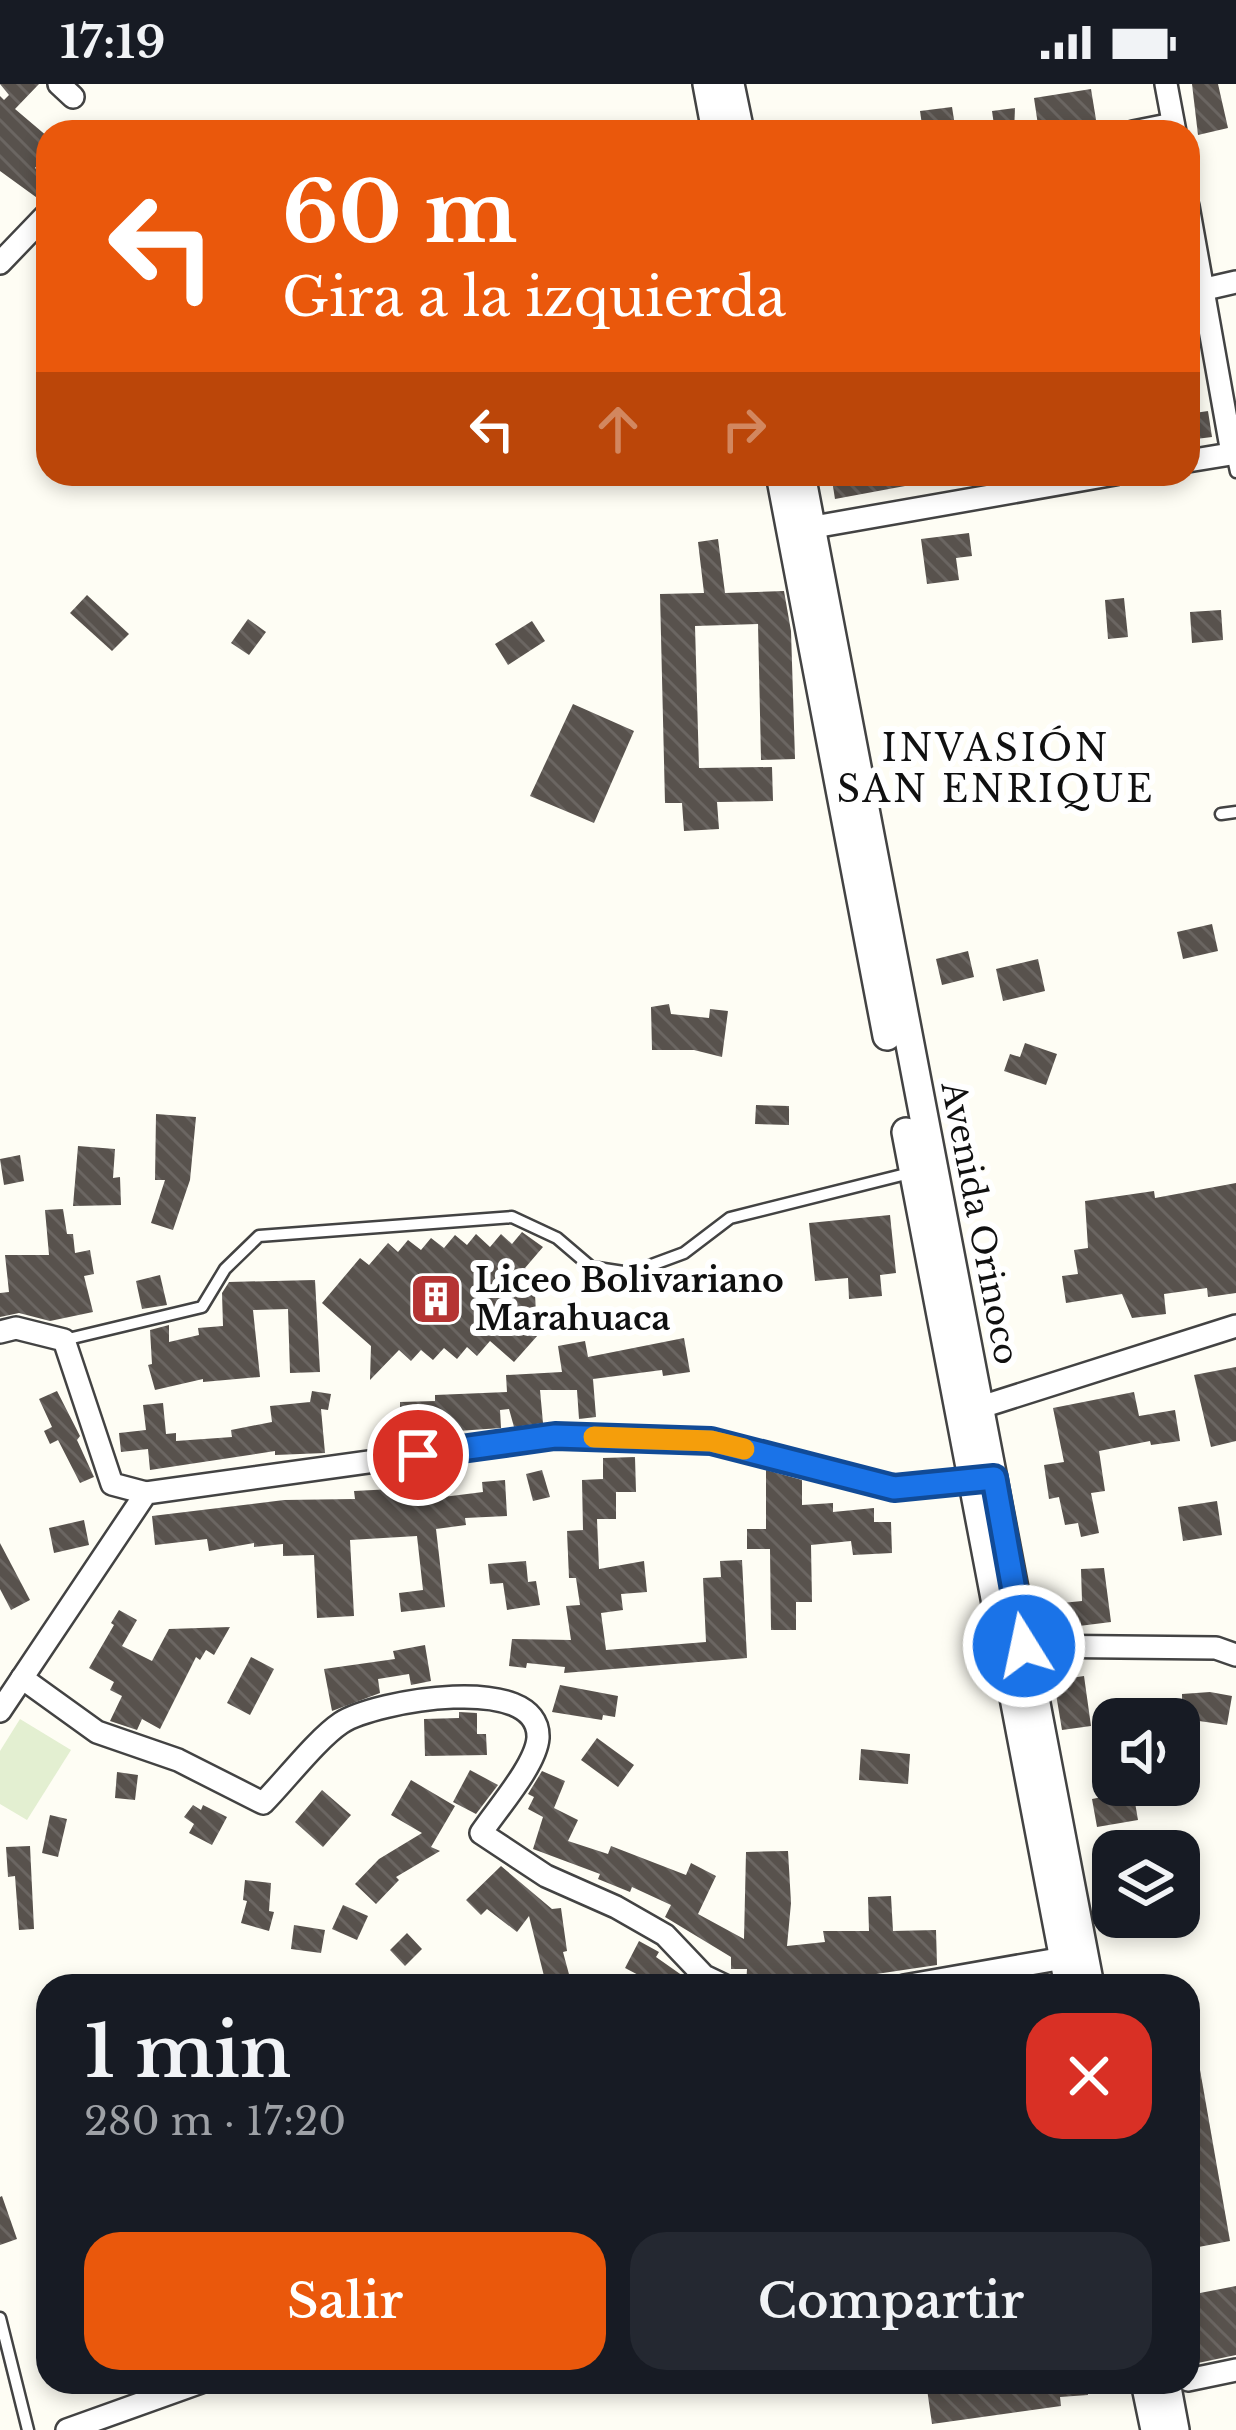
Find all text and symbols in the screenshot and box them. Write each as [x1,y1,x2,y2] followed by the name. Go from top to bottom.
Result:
[60,14,166,70] text: 17:19
[282,161,517,265] text: 60 m
[84,168,240,324] icon: left
[282,264,786,331] text: Gira a la izquierda
[459,396,525,462] icon: left
[585,396,651,462] icon: ahead
[711,396,777,462] icon: right
[837,725,1155,812] district label: INVASIÓN SAN ENRIQUE
[932,1077,1028,1368] street label: Avenida Orinoco
[475,1260,784,1339] place label: Liceo Bolivariano Marahuaca
[408,1271,464,1327] building icon: Liceo Bolivariano Marahuaca
[367,1404,469,1506] pin
[385,1422,451,1488] icon: arrive
[961,1583,1087,1709] position arrow
[1092,1698,1200,1938] map controls
[1092,1698,1200,1806] button: sound
[1092,1830,1200,1938] button: layers
[84,2007,291,2096] text: 1 min
[1026,2013,1152,2139] button: close
[84,2097,346,2146] text: 280 m · 17:20
[84,2232,606,2370] button: Salir
[630,2232,1152,2370] button: Compartir

